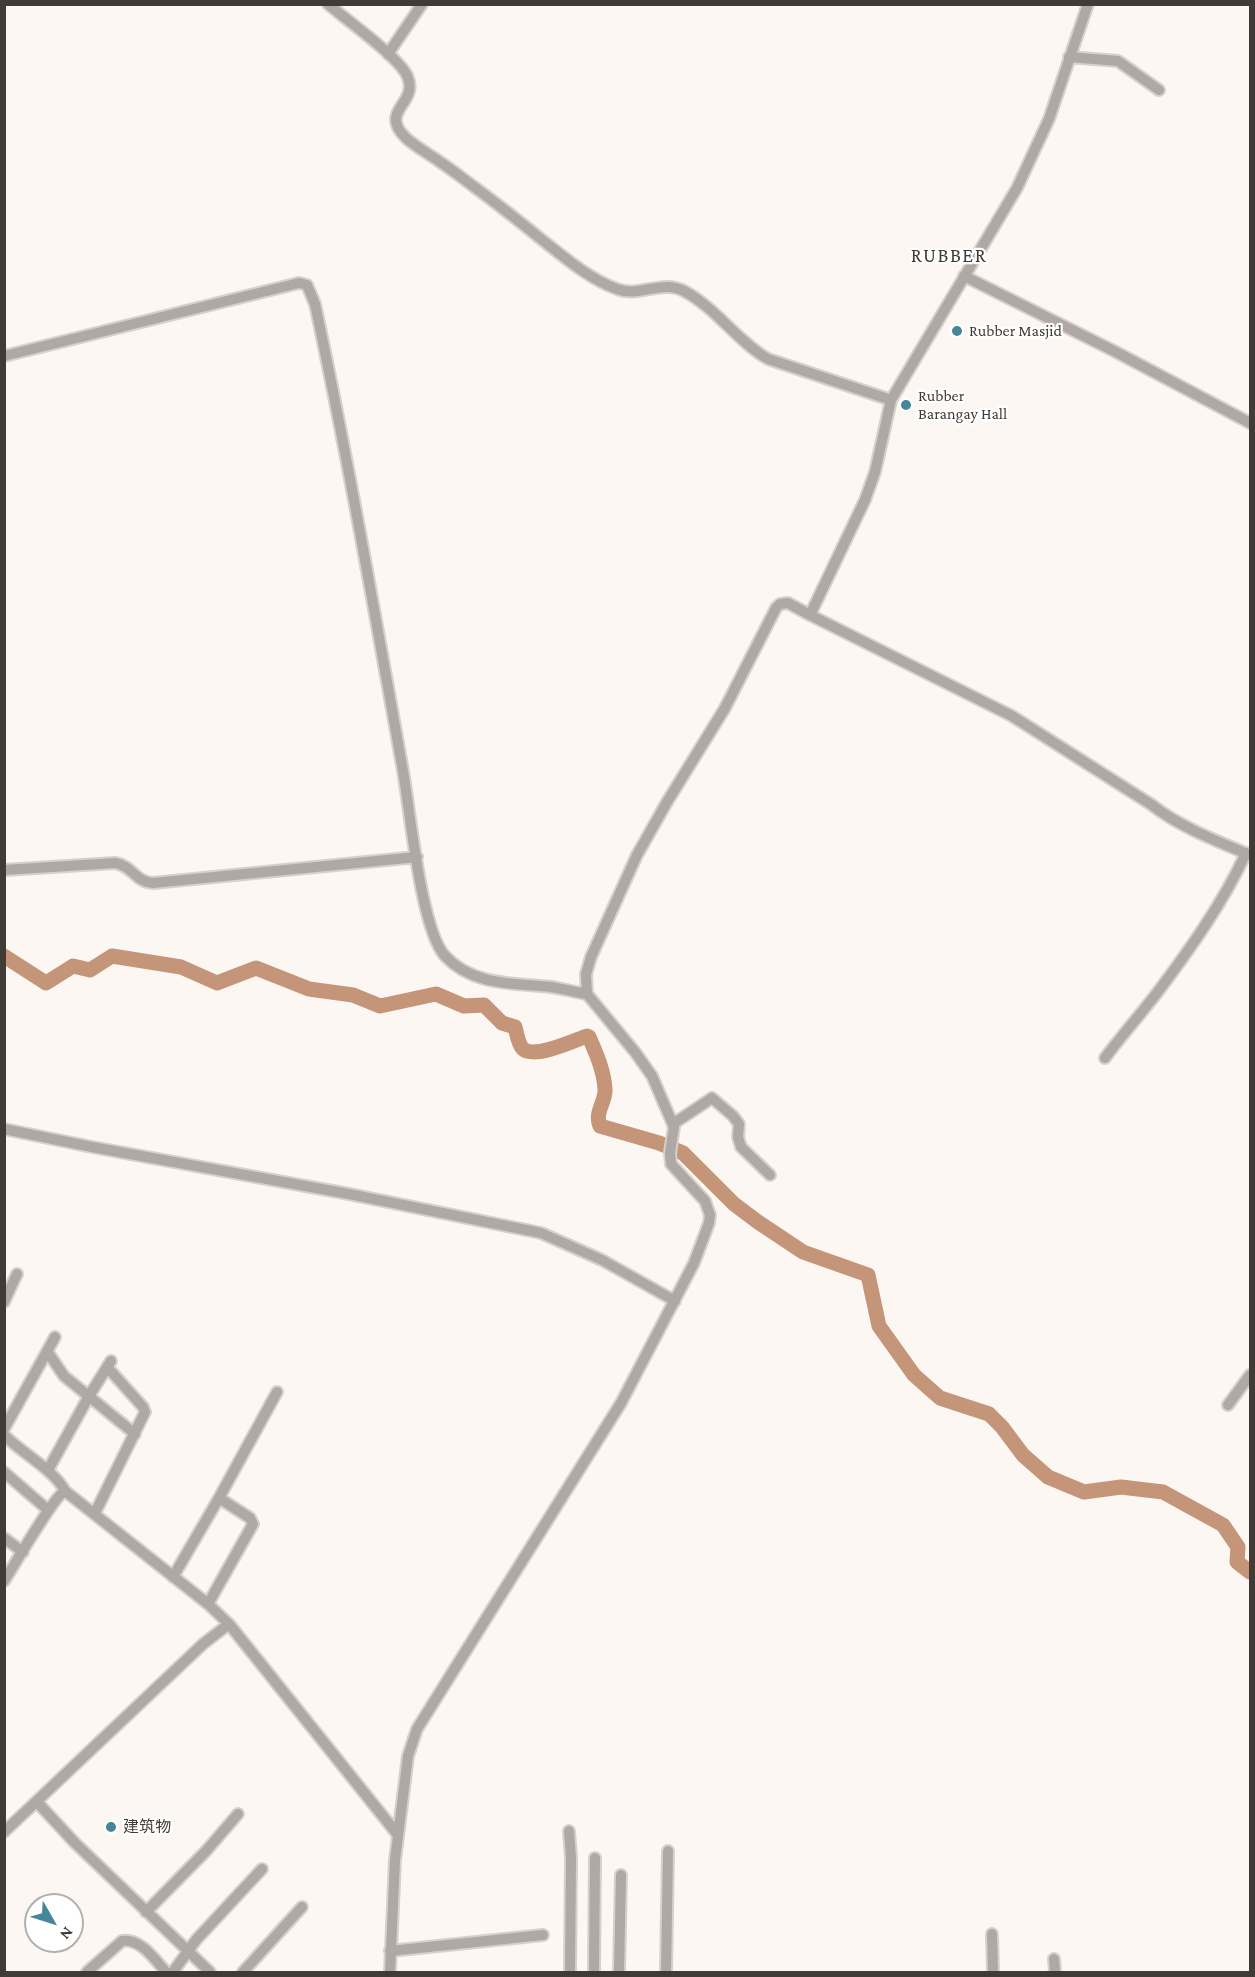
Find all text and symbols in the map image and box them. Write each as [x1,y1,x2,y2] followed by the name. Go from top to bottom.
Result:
[911,244,987,268] district label: RUBBER
[969,321,1062,341] place label: Rubber Masjid
[950,324,964,338] marker: Rubber Masjid
[918,386,1007,424] place label: Rubber Barangay Hall
[899,398,913,412] marker: Rubber Barangay Hall
[123,1817,171,1837] place label: 建筑物
[104,1820,118,1834] marker: 建筑物
[24,1893,84,1953] north arrow
[57,1924,77,1943] text: N

